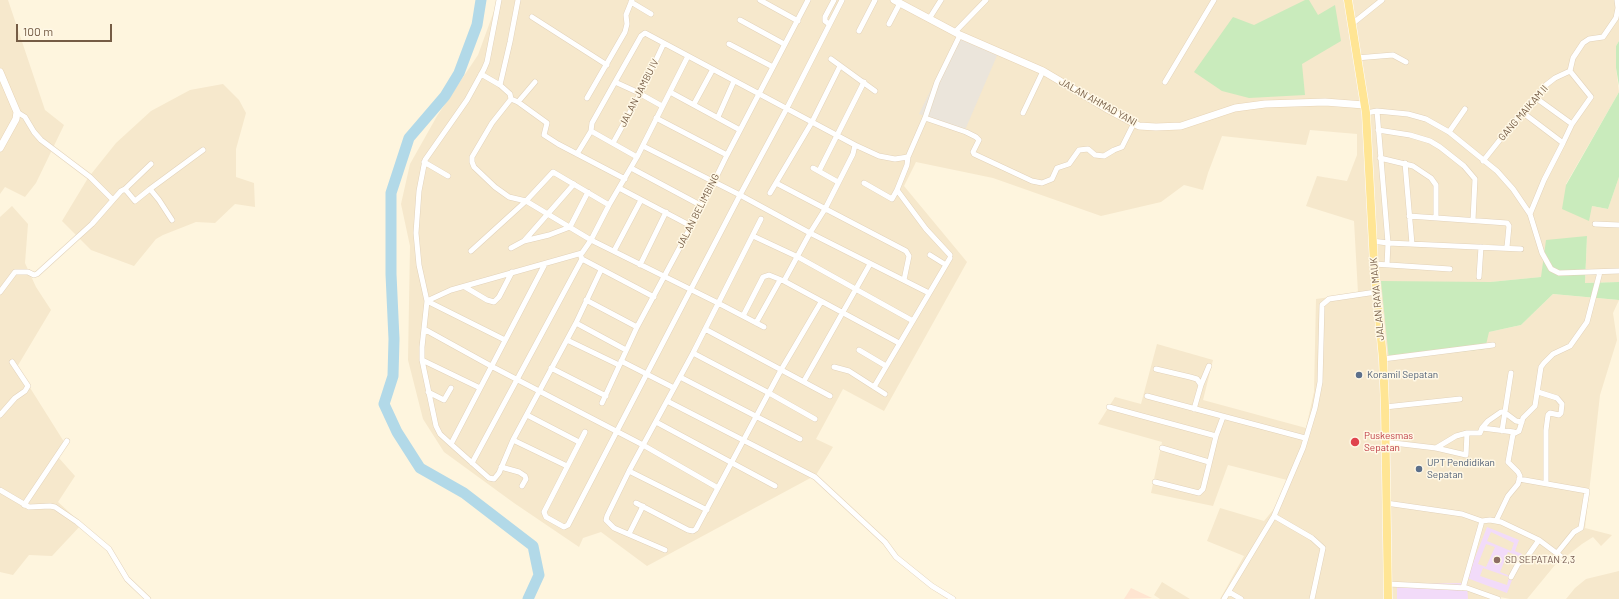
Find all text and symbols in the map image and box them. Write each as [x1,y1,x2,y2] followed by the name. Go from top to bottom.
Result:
[18,16,114,42] scale bar
[23,24,53,38] text: 100 m
[617,57,661,129] street label: JALAN JAMBU IV
[1057,76,1139,128] street label: JALAN AHMAD YANI
[1496,83,1550,143] street label: GANG MAIKAM II
[674,172,722,250] street label: JALAN BELIMBING
[1367,257,1387,341] street label: JALAN RAYA MAUK
[1367,369,1438,381] place label: Koramil Sepatan
[1354,370,1364,380] marker: Koramil Sepatan
[1364,430,1413,454] place label: Puskesmas Sepatan
[1349,436,1361,448] marker: Puskesmas Sepatan
[1427,457,1495,480] place label: UPT Pendidikan Sepatan
[1414,464,1424,474] marker: UPT Pendidikan Sepatan
[1505,554,1575,566] place label: SD SEPATAN 2,3
[1492,555,1502,565] marker: SD SEPATAN 2,3

